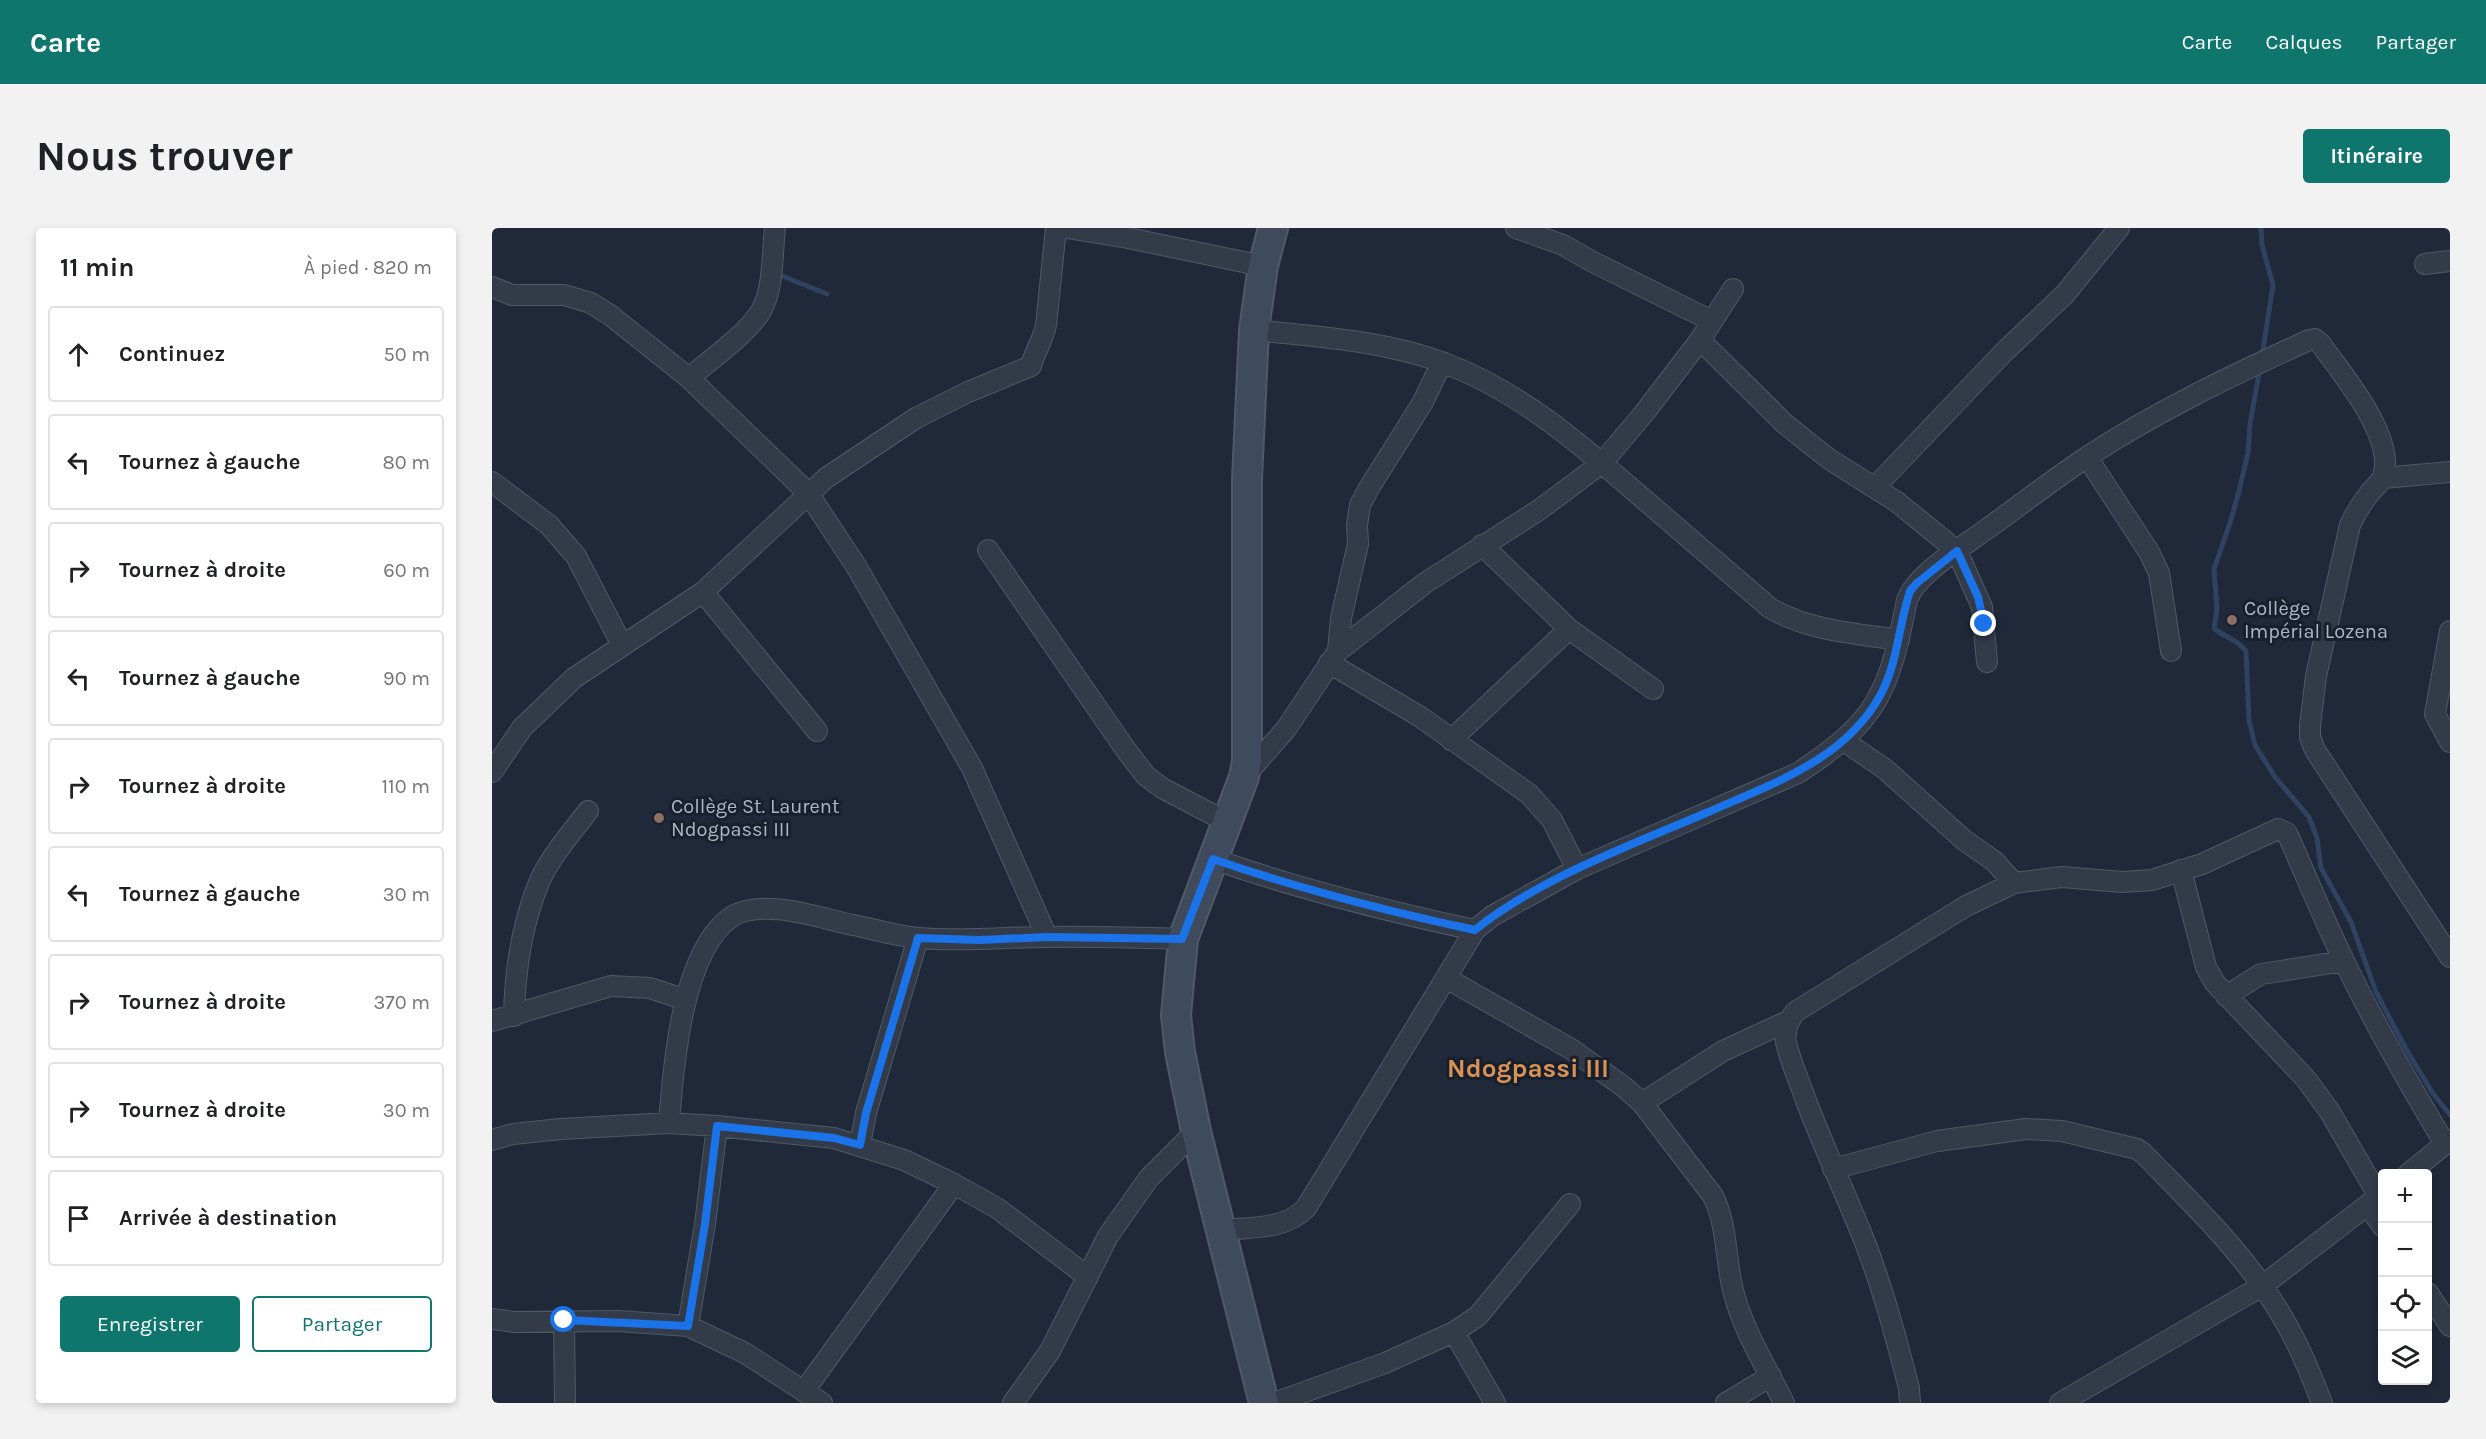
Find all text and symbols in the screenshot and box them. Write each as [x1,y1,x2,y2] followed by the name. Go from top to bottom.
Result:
[30,26,101,59] text: Carte
[2182,30,2232,54] text: Carte
[2265,30,2343,54] text: Calques
[2376,30,2456,54] text: Partager
[2303,129,2450,183] button: Itinéraire
[36,131,293,181] text: Nous trouver
[60,252,135,283] text: 11 min
[304,256,432,279] text: À pied · 820 m
[62,338,95,371] icon: ahead
[119,341,225,367] text: Continuez
[383,343,430,366] text: 50 m
[62,446,95,479] icon: left
[119,449,300,475] text: Tournez à gauche
[382,451,430,474] text: 80 m
[62,554,95,587] icon: right
[119,557,286,583] text: Tournez à droite
[383,559,430,582] text: 60 m
[2244,597,2388,643] place label: Collège Impérial Lozena
[1970,610,1996,636] route end
[2225,613,2239,627] marker: Collège Impérial Lozena
[62,662,95,695] icon: left
[119,665,300,691] text: Tournez à gauche
[383,667,430,690] text: 90 m
[62,770,95,803] icon: right
[119,773,286,799] text: Tournez à droite
[381,775,430,798] text: 110 m
[671,795,840,841] place label: Collège St. Laurent Ndogpassi III
[652,811,666,825] marker: Collège St. Laurent Ndogpassi III
[62,878,95,911] icon: left
[119,881,300,907] text: Tournez à gauche
[383,883,430,906] text: 30 m
[62,986,95,1019] icon: right
[119,989,286,1015] text: Tournez à droite
[373,991,430,1014] text: 370 m
[1447,1053,1609,1084] district label: Ndogpassi III
[62,1094,95,1127] icon: right
[119,1097,286,1123] text: Tournez à droite
[383,1099,430,1122] text: 30 m
[2378,1169,2432,1385] map controls
[2378,1169,2432,1223] button: +
[62,1202,95,1235] icon: arrive
[119,1205,337,1231] text: Arrivée à destination
[2378,1223,2432,1277] button: −
[2378,1277,2432,1331] button: locate
[60,1296,240,1352] button: Enregistrer
[252,1296,432,1352] button: Partager
[550,1306,576,1332] route start
[2378,1331,2432,1385] button: layers

